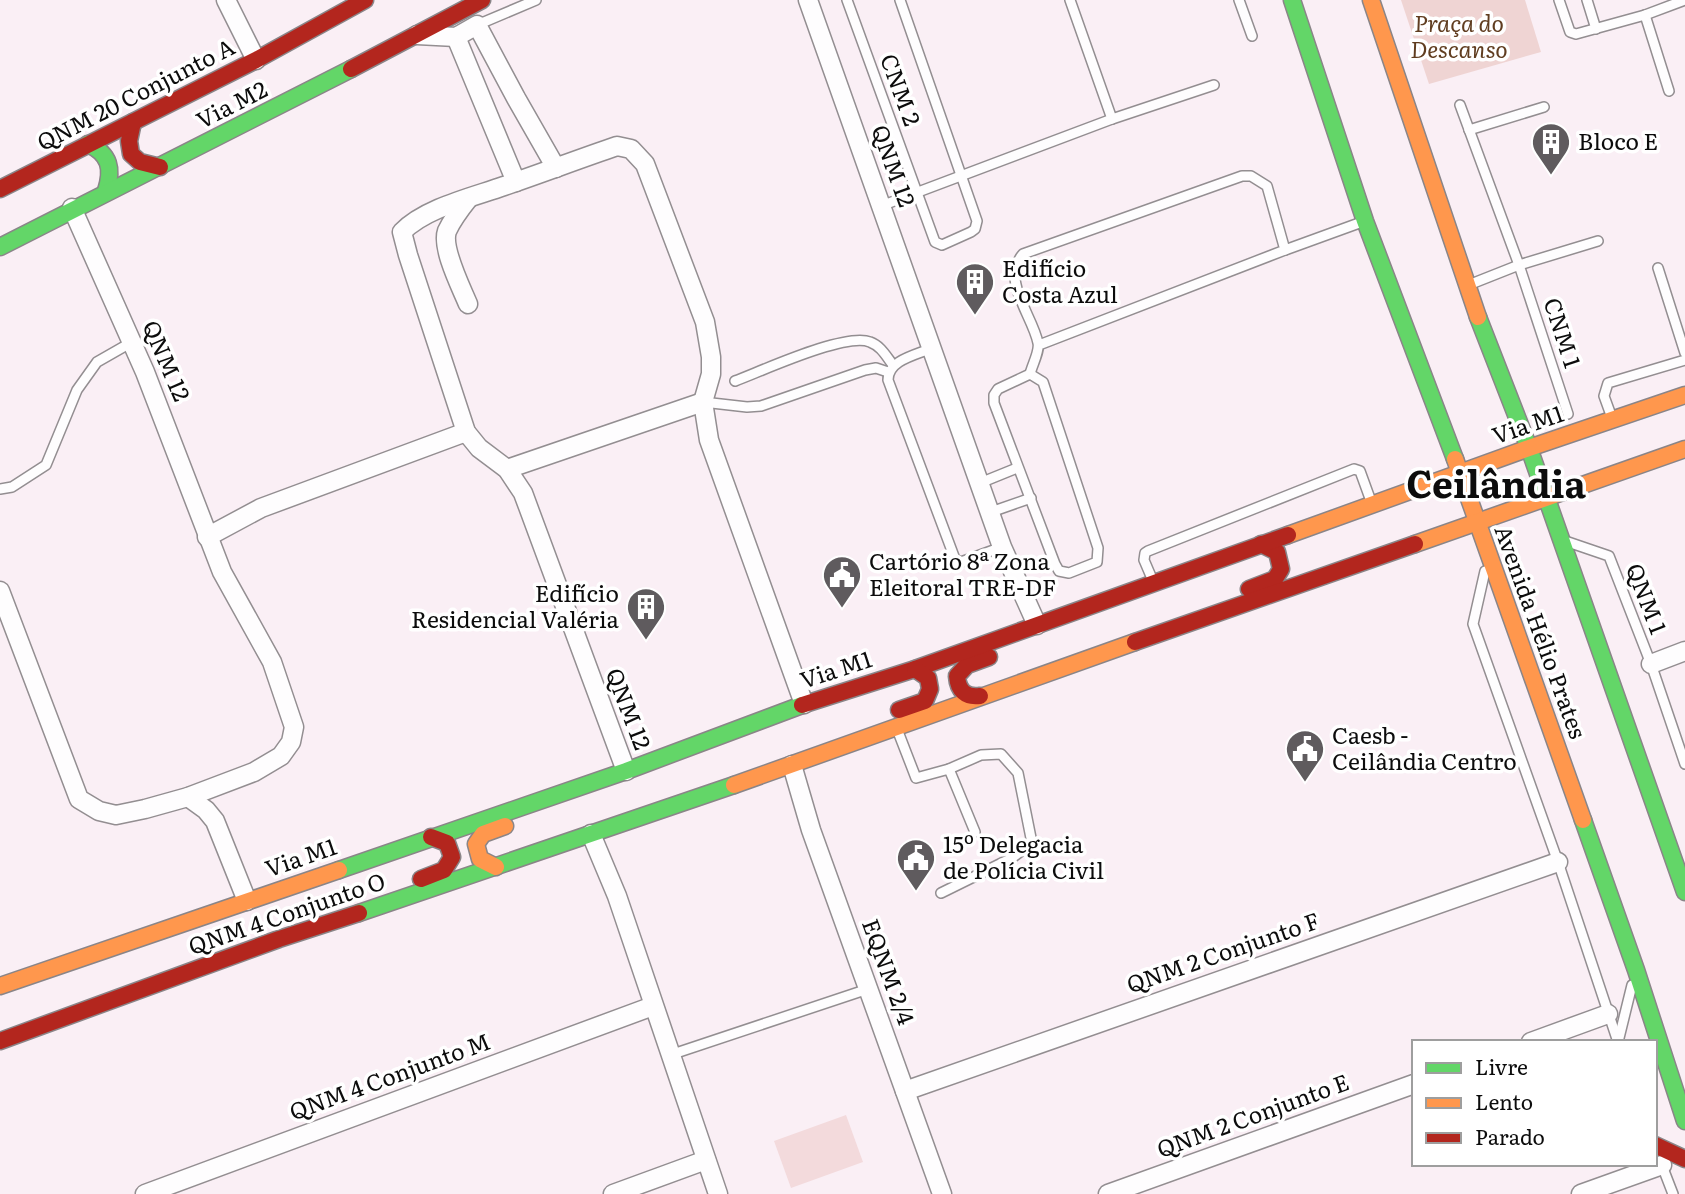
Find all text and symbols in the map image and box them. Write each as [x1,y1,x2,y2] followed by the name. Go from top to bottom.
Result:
[1410,5,1508,65] park label: Praça do Descanso
[30,29,240,158] street label: QNM 20 Conjunto A
[873,49,931,130] street label: CNM 2
[189,71,273,136] street label: Via M2
[864,120,925,211] street label: QNM 12
[1530,121,1572,176] building icon: Bloco E
[1578,123,1658,157] place label: Bloco E
[1002,250,1118,310] place label: Edifício Costa Azul
[954,261,996,316] building icon: Edifício Costa Azul
[1537,293,1591,372] street label: CNM 1
[136,314,200,406] street label: QNM 12
[1487,395,1568,451] street label: Via M1
[1406,454,1586,509] district label: Ceilândia
[1487,520,1596,743] street label: Avenida Hélio Prates
[869,543,1056,603] place label: Cartório 8ª Zona Eleitoral TRE-DF
[821,554,863,609] public building icon: Cartório 8ª Zona Eleitoral TRE-DF
[1619,558,1677,639] street label: QNM 1
[411,575,620,635] place label: Edifício Residencial Valéria
[625,586,667,641] building icon: Edifício Residencial Valéria
[795,641,876,696] street label: Via M1
[599,662,661,754] street label: QNM 12
[1332,717,1517,777] place label: Caesb - Ceilândia Centro
[1284,728,1326,783] public building icon: Caesb - Ceilândia Centro
[943,826,1104,886] place label: 15º Delegacia de Polícia Civil
[260,828,341,884] street label: Via M1
[895,837,937,892] public building icon: 15º Delegacia de Polícia Civil
[183,862,389,962] street label: QNM 4 Conjunto O
[1121,902,1323,1000] street label: QNM 2 Conjunto F
[855,914,925,1029] street label: EQNM 2/4
[284,1023,495,1127] street label: QNM 4 Conjunto M
[1412,1040,1657,1166] legend
[1475,1050,1528,1081] text: Livre
[1151,1064,1353,1165] street label: QNM 2 Conjunto E
[1475,1085,1533,1116] text: Lento
[1475,1120,1545,1151] text: Parado

